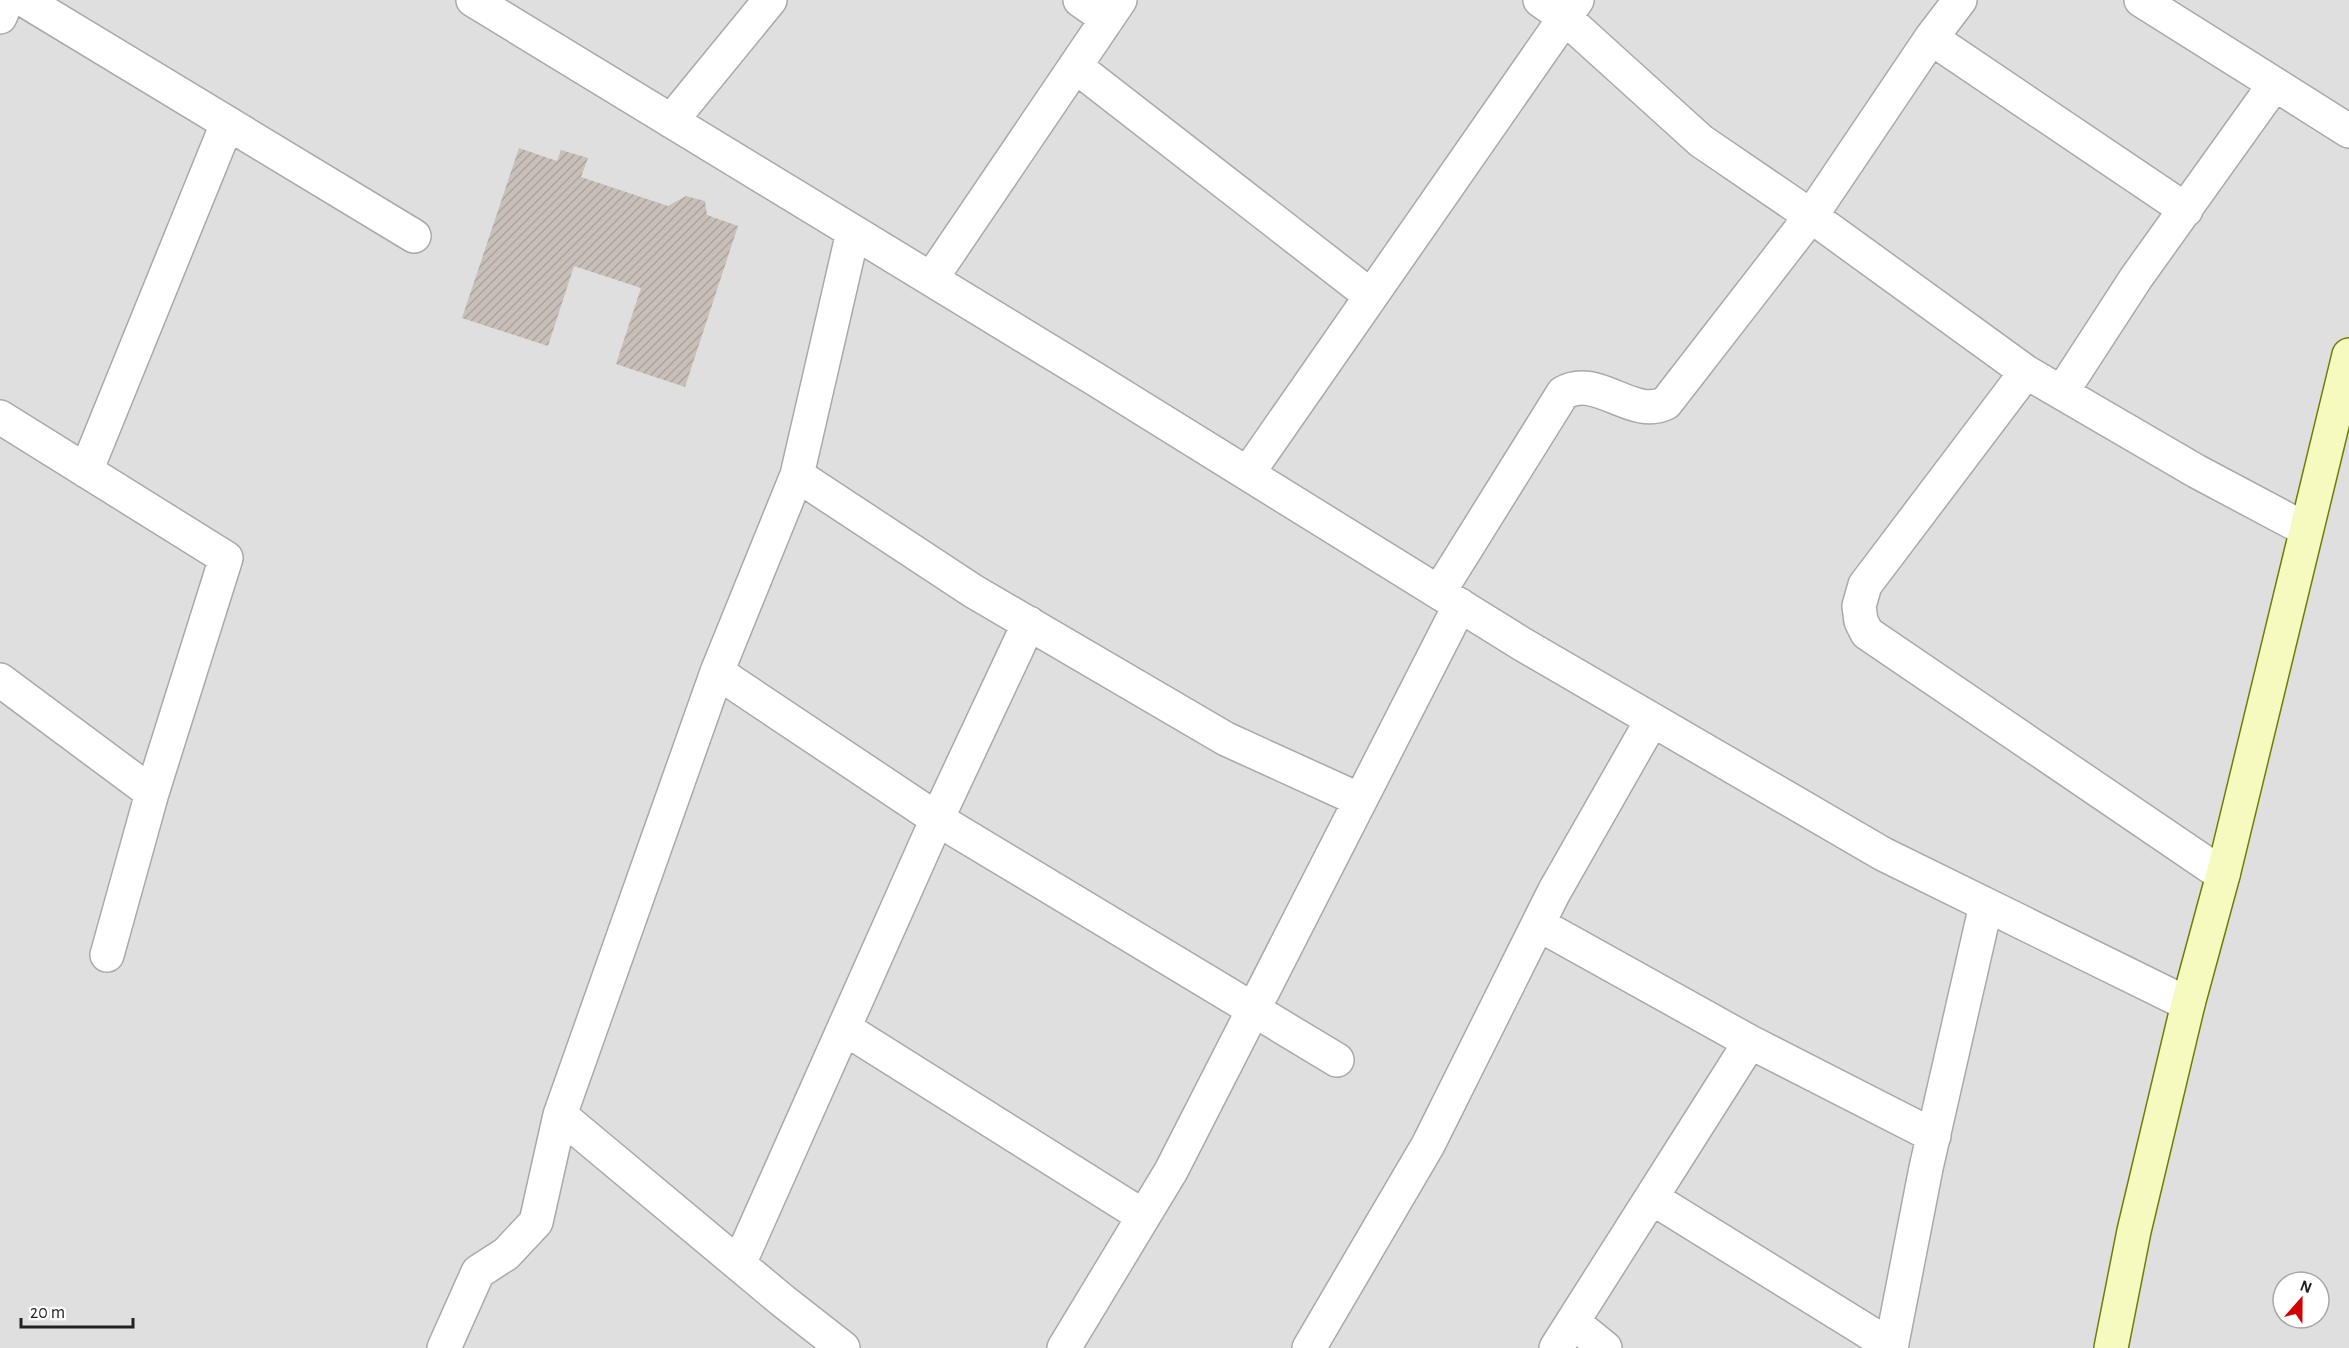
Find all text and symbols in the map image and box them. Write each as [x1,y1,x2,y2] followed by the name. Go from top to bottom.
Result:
[2271,1270,2331,1330] north arrow
[2298,1277,2314,1296] text: N
[21,1291,134,1329] scale bar
[30,1304,65,1322] text: 20 m

